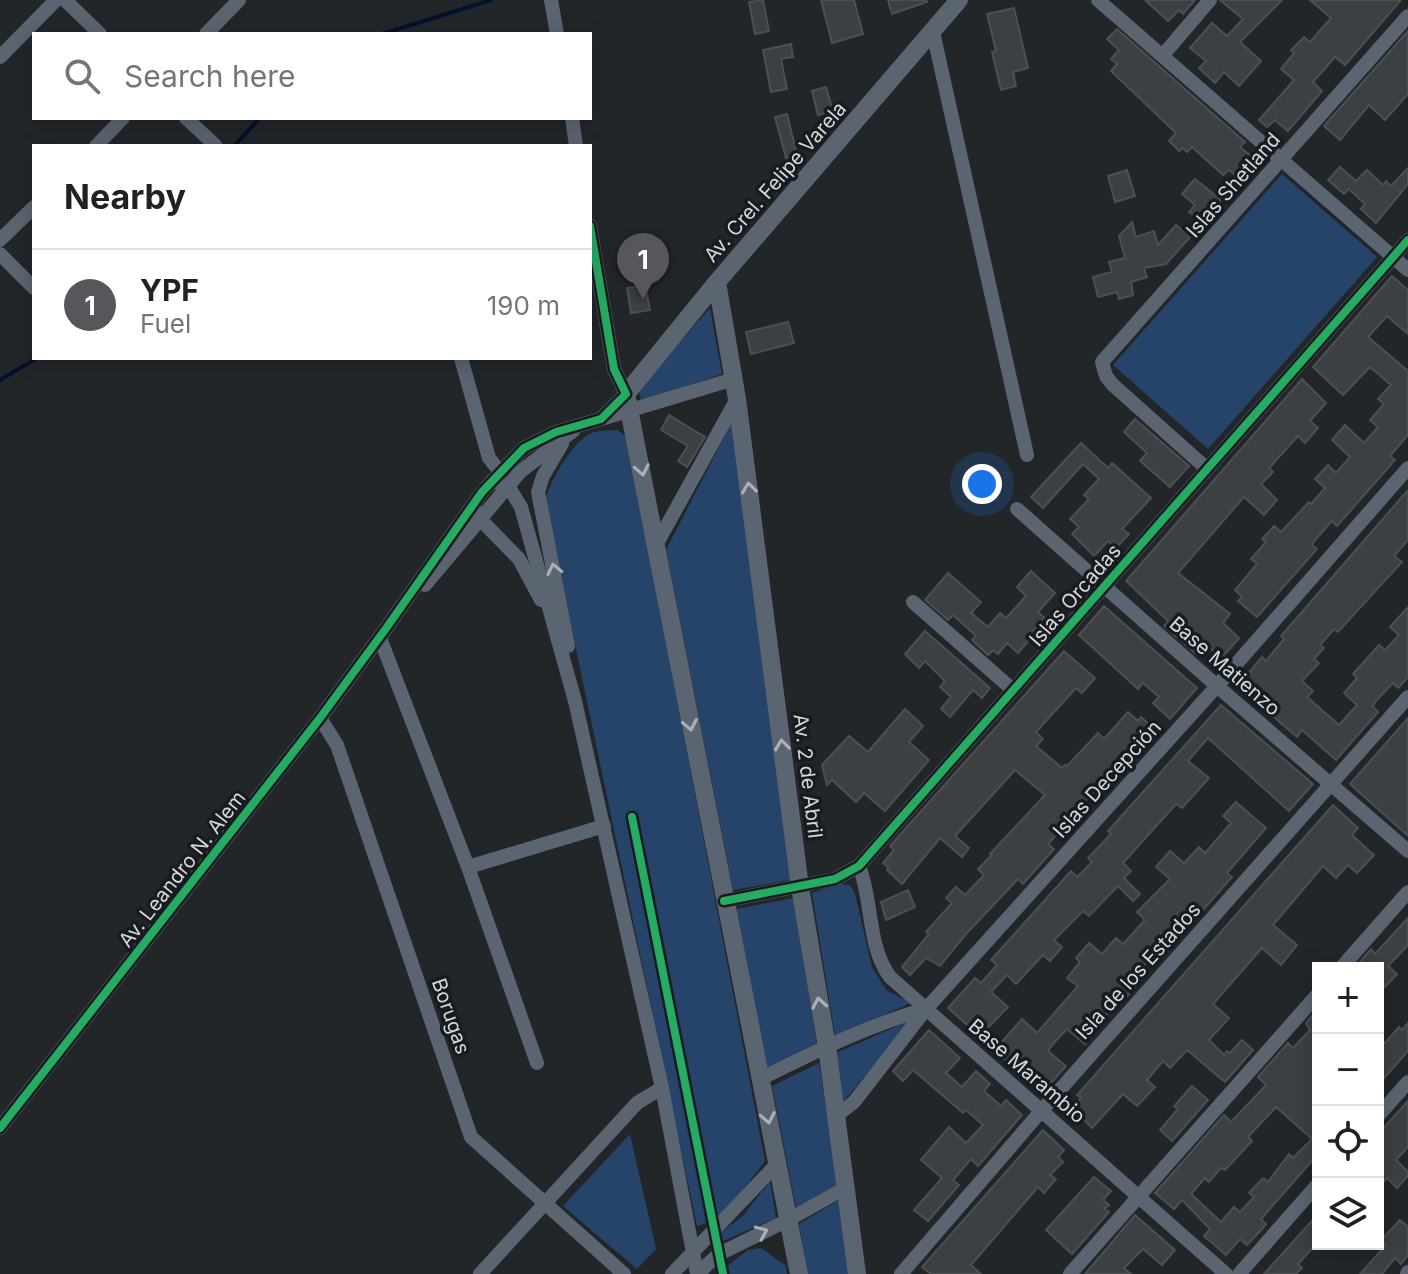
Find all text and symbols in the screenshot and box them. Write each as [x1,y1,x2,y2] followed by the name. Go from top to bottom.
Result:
[32,32,592,120] search box
[60,54,104,98] icon: search
[124,58,296,94] text: Search here
[699,97,851,267] street label: Av. Crel. Felipe Varela
[1181,128,1285,242] street label: Islas Shetland
[64,176,186,217] text: Nearby
[617,233,669,299] pin: 1
[140,272,199,308] text: YPF
[84,290,96,321] text: 1
[487,290,560,321] text: 190 m
[140,308,191,339] text: Fuel
[632,463,649,477] one-way arrow
[962,464,1002,504] your location
[740,481,757,494] one-way arrow
[1024,539,1126,651] street label: Islas Orcadas
[546,563,563,577] one-way arrow
[1165,611,1285,721] street label: Base Matienzo
[788,712,828,840] street label: Av. 2 de Abril
[1048,715,1166,843] street label: Islas Decepción
[681,719,698,732] one-way arrow
[773,739,790,752] one-way arrow
[114,786,250,952] street label: Av. Leandro N. Alem
[1070,898,1206,1044] street label: Isla de los Estados
[1312,962,1384,1250] map controls
[1312,962,1384,1034] button: +
[427,975,475,1057] street label: Borugas
[812,996,829,1009] one-way arrow
[964,1014,1090,1128] street label: Base Marambio
[1312,1034,1384,1106] button: −
[1312,1106,1384,1178] button: locate
[758,1111,775,1124] one-way arrow
[1312,1178,1384,1250] button: layers
[754,1226,768,1242] one-way arrow

